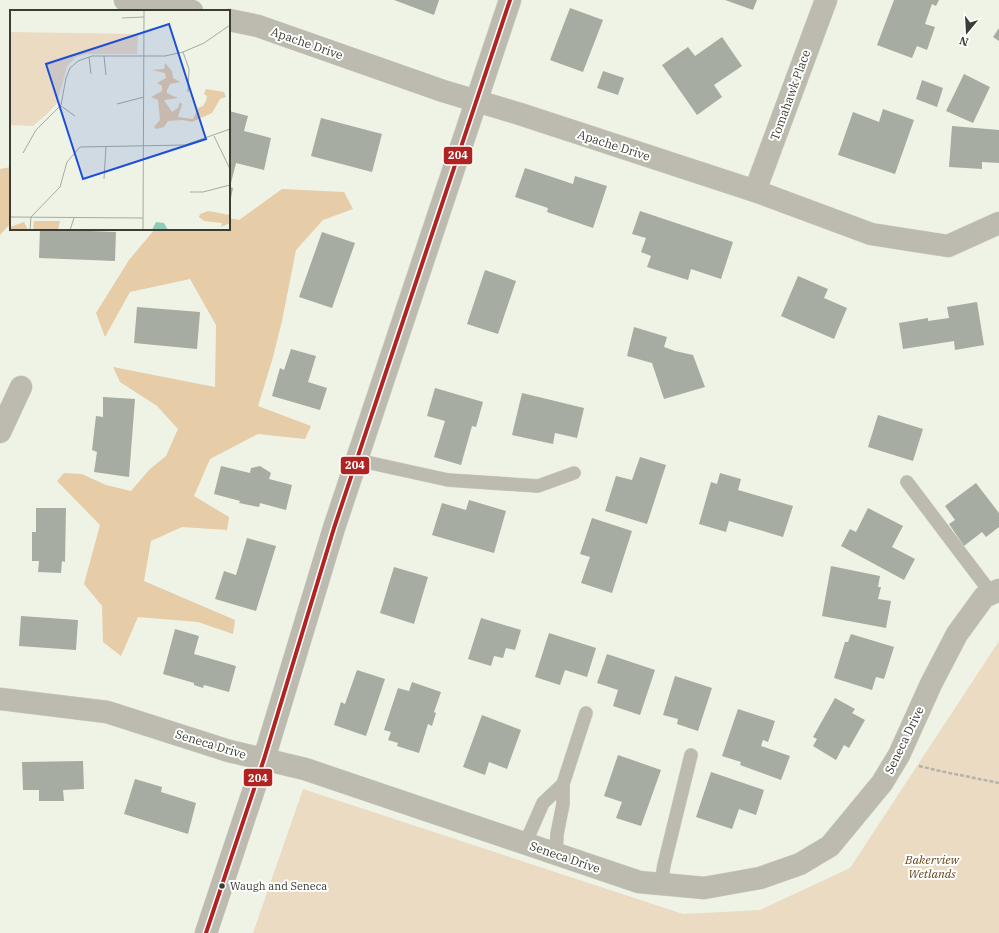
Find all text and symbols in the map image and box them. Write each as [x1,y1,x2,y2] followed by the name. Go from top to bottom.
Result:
[10,10,230,230] inset map
[947,12,987,52] north arrow
[269,24,345,62] street label: Apache Drive
[957,33,970,50] text: N
[767,48,813,142] street label: Tomahawk Place
[576,126,652,164] street label: Apache Drive
[443,146,473,165] line badge: 204
[448,148,468,162] text: 204
[340,456,370,475] line badge: 204
[345,458,365,472] text: 204
[881,704,927,776] street label: Seneca Drive
[174,726,248,762] street label: Seneca Drive
[243,768,273,787] line badge: 204
[248,771,268,785] text: 204
[528,838,602,876] street label: Seneca Drive
[904,852,961,881] park label: Bakerview Wetlands
[230,879,327,893] place label: Waugh and Seneca
[217,881,227,891] marker: Waugh and Seneca

